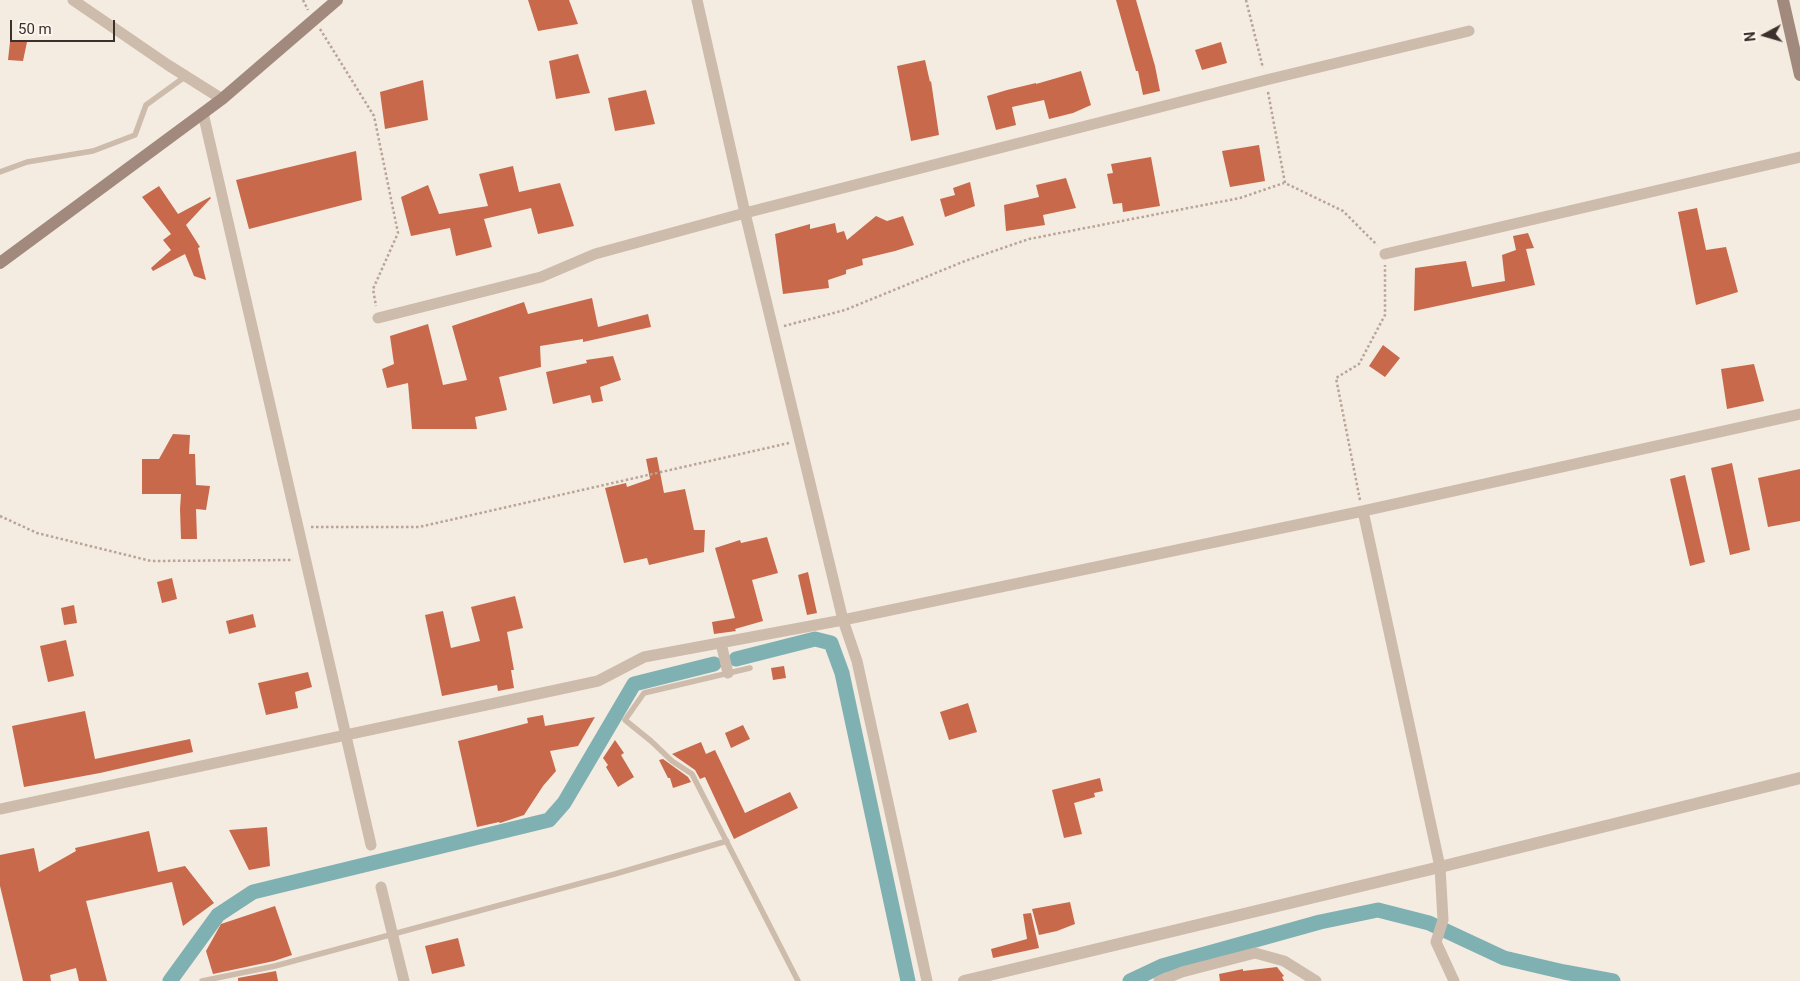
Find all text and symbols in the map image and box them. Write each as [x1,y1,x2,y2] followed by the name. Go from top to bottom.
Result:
[12,10,118,42] scale bar
[1740,10,1790,60] north arrow
[18,20,52,38] text: 50 m
[1742,31,1759,42] text: N

